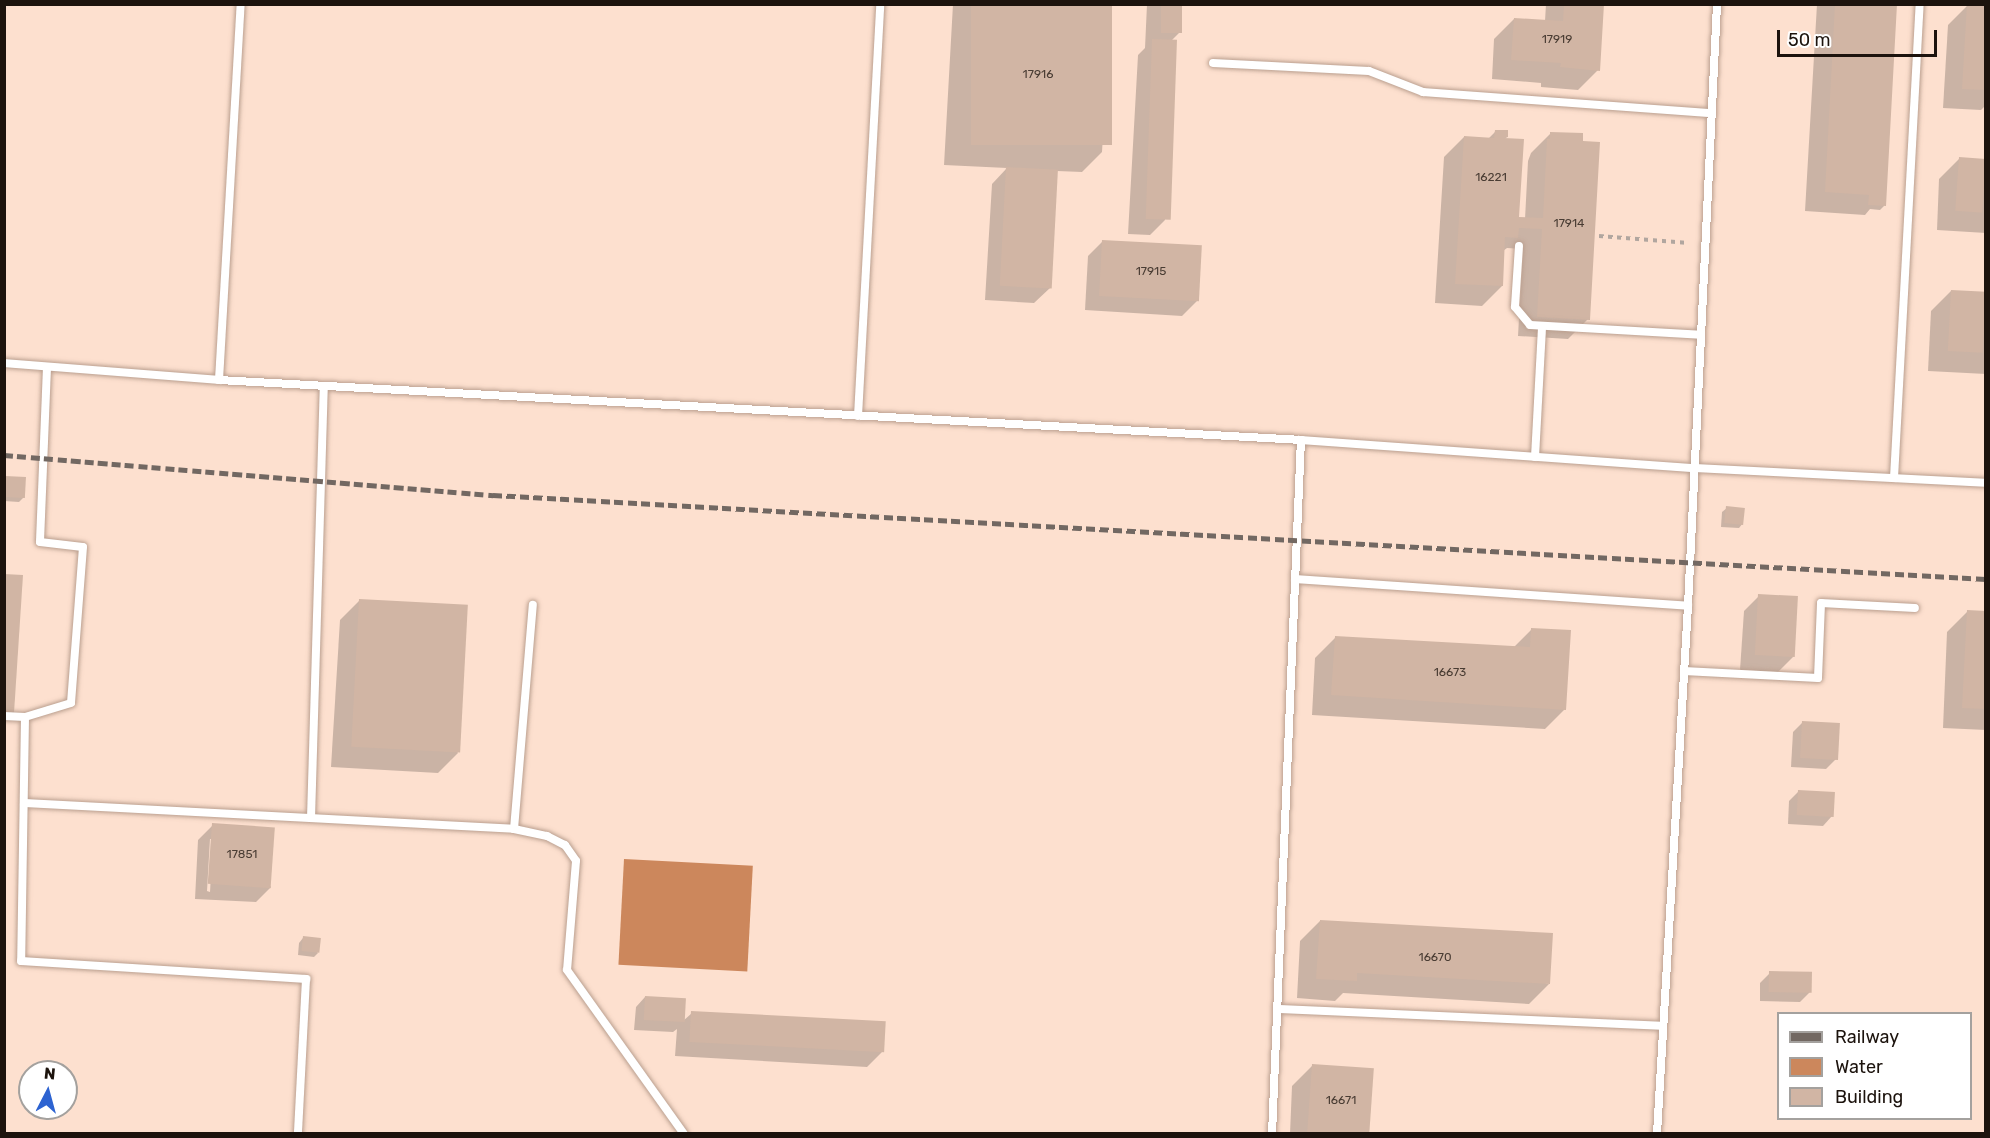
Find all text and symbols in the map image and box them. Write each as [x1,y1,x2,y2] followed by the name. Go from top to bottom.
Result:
[1780,18,1940,56] scale bar
[1788,29,1831,51] text: 50 m
[1542,33,1572,47] house number: 17919
[1023,68,1053,82] house number: 17916
[1475,171,1507,185] house number: 16221
[1554,217,1584,231] house number: 17914
[1136,265,1166,279] house number: 17915
[1434,666,1466,680] house number: 16673
[226,848,258,862] house number: 17851
[1418,951,1452,965] house number: 16670
[1777,1012,1972,1120] legend
[1835,1026,1899,1048] text: Railway
[1835,1056,1883,1078] text: Water
[18,1060,78,1120] north arrow
[43,1064,56,1084] text: N
[1835,1086,1903,1108] text: Building
[1326,1094,1356,1108] house number: 16671

